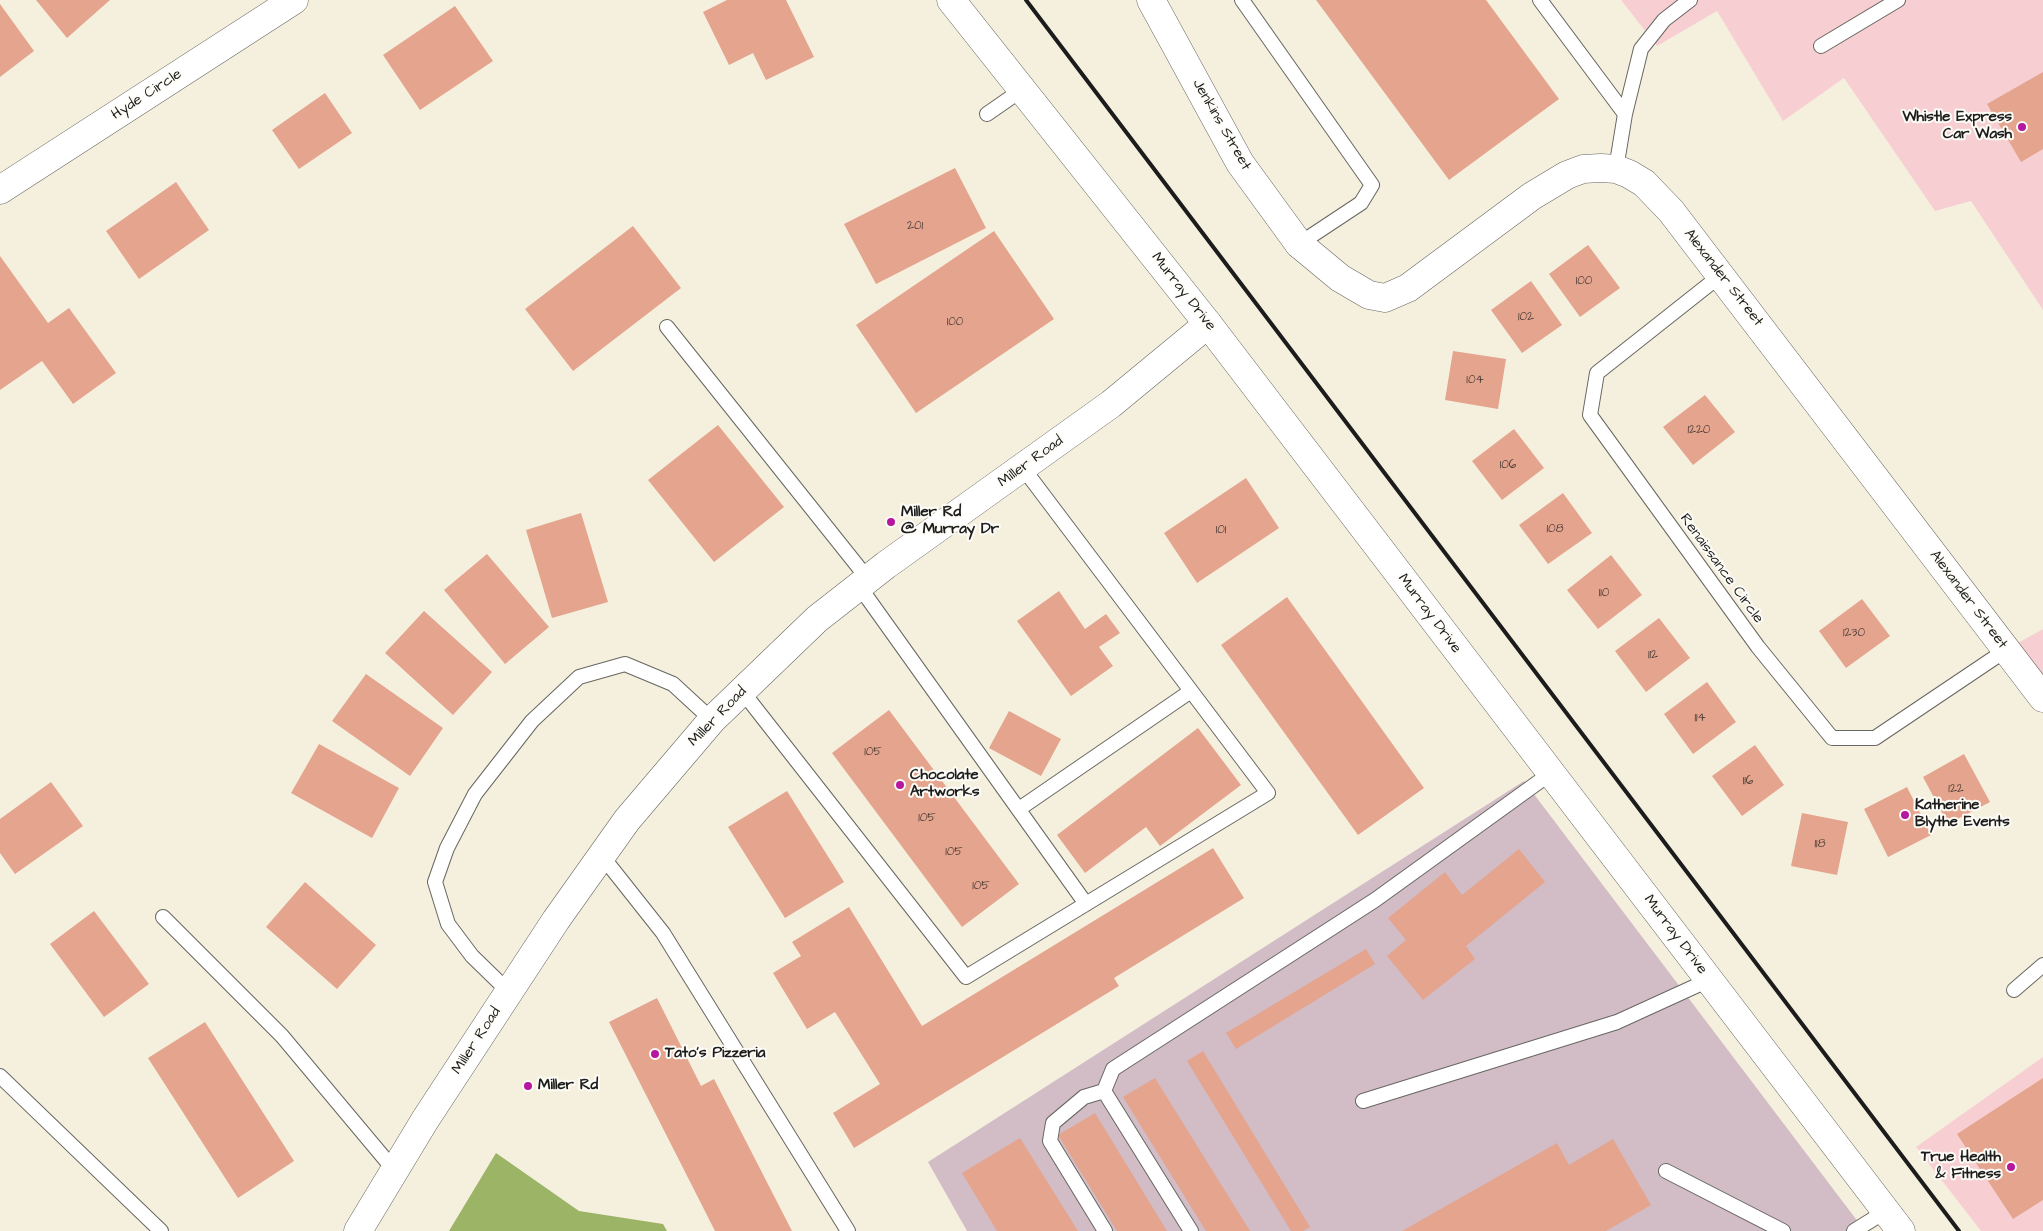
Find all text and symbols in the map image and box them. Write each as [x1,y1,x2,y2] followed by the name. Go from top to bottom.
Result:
[108,66,186,124] street label: Hyde Circle
[1188,76,1254,174] street label: Jenkins Street
[1902,109,2012,144] place label: Whistle Express Car Wash
[2016,121,2028,133] marker: Whistle Express Car Wash
[907,219,923,233] house number: 201
[1679,226,1767,330] street label: Alexander Street
[1147,249,1219,335] street label: Murray Drive
[1576,274,1592,288] house number: 100
[1518,310,1534,324] house number: 102
[947,315,963,329] house number: 100
[1466,373,1484,387] house number: 104
[1688,423,1710,437] house number: 1220
[995,432,1067,492] street label: Miller Road
[1500,458,1516,472] house number: 106
[901,504,999,539] place label: Miller Rd @ Murray Dr
[1675,511,1767,627] street label: Renaissance Circle
[885,516,897,528] marker: Miller Rd @ Murray Dr
[1547,522,1563,536] house number: 108
[1216,523,1226,537] house number: 101
[1925,547,2011,653] street label: Alexander Street
[1393,571,1465,657] street label: Murray Drive
[1599,586,1609,600] house number: 110
[1843,626,1865,640] house number: 1230
[1648,648,1658,662] house number: 112
[685,683,751,751] street label: Miller Road
[1694,711,1706,725] house number: 114
[864,745,882,759] house number: 105
[910,767,980,802] place label: Chocolate Artworks
[1743,774,1753,788] house number: 116
[894,779,906,791] marker: Chocolate Artworks
[1948,782,1964,796] house number: 122
[1915,797,2010,832] place label: Katherine Blythe Events
[1899,809,1911,821] marker: Katherine Blythe Events
[918,811,936,825] house number: 105
[1815,837,1825,851] house number: 118
[945,845,963,859] house number: 105
[972,879,990,893] house number: 105
[1639,892,1711,978] street label: Murray Drive
[449,1004,505,1078] street label: Miller Road
[665,1045,765,1063] place label: Tato's Pizzeria
[649,1048,661,1060] marker: Tato's Pizzeria
[538,1077,598,1095] place label: Miller Rd
[522,1080,534,1092] marker: Miller Rd
[1921,1149,2001,1184] place label: True Health & Fitness
[2005,1161,2017,1173] marker: True Health & Fitness

